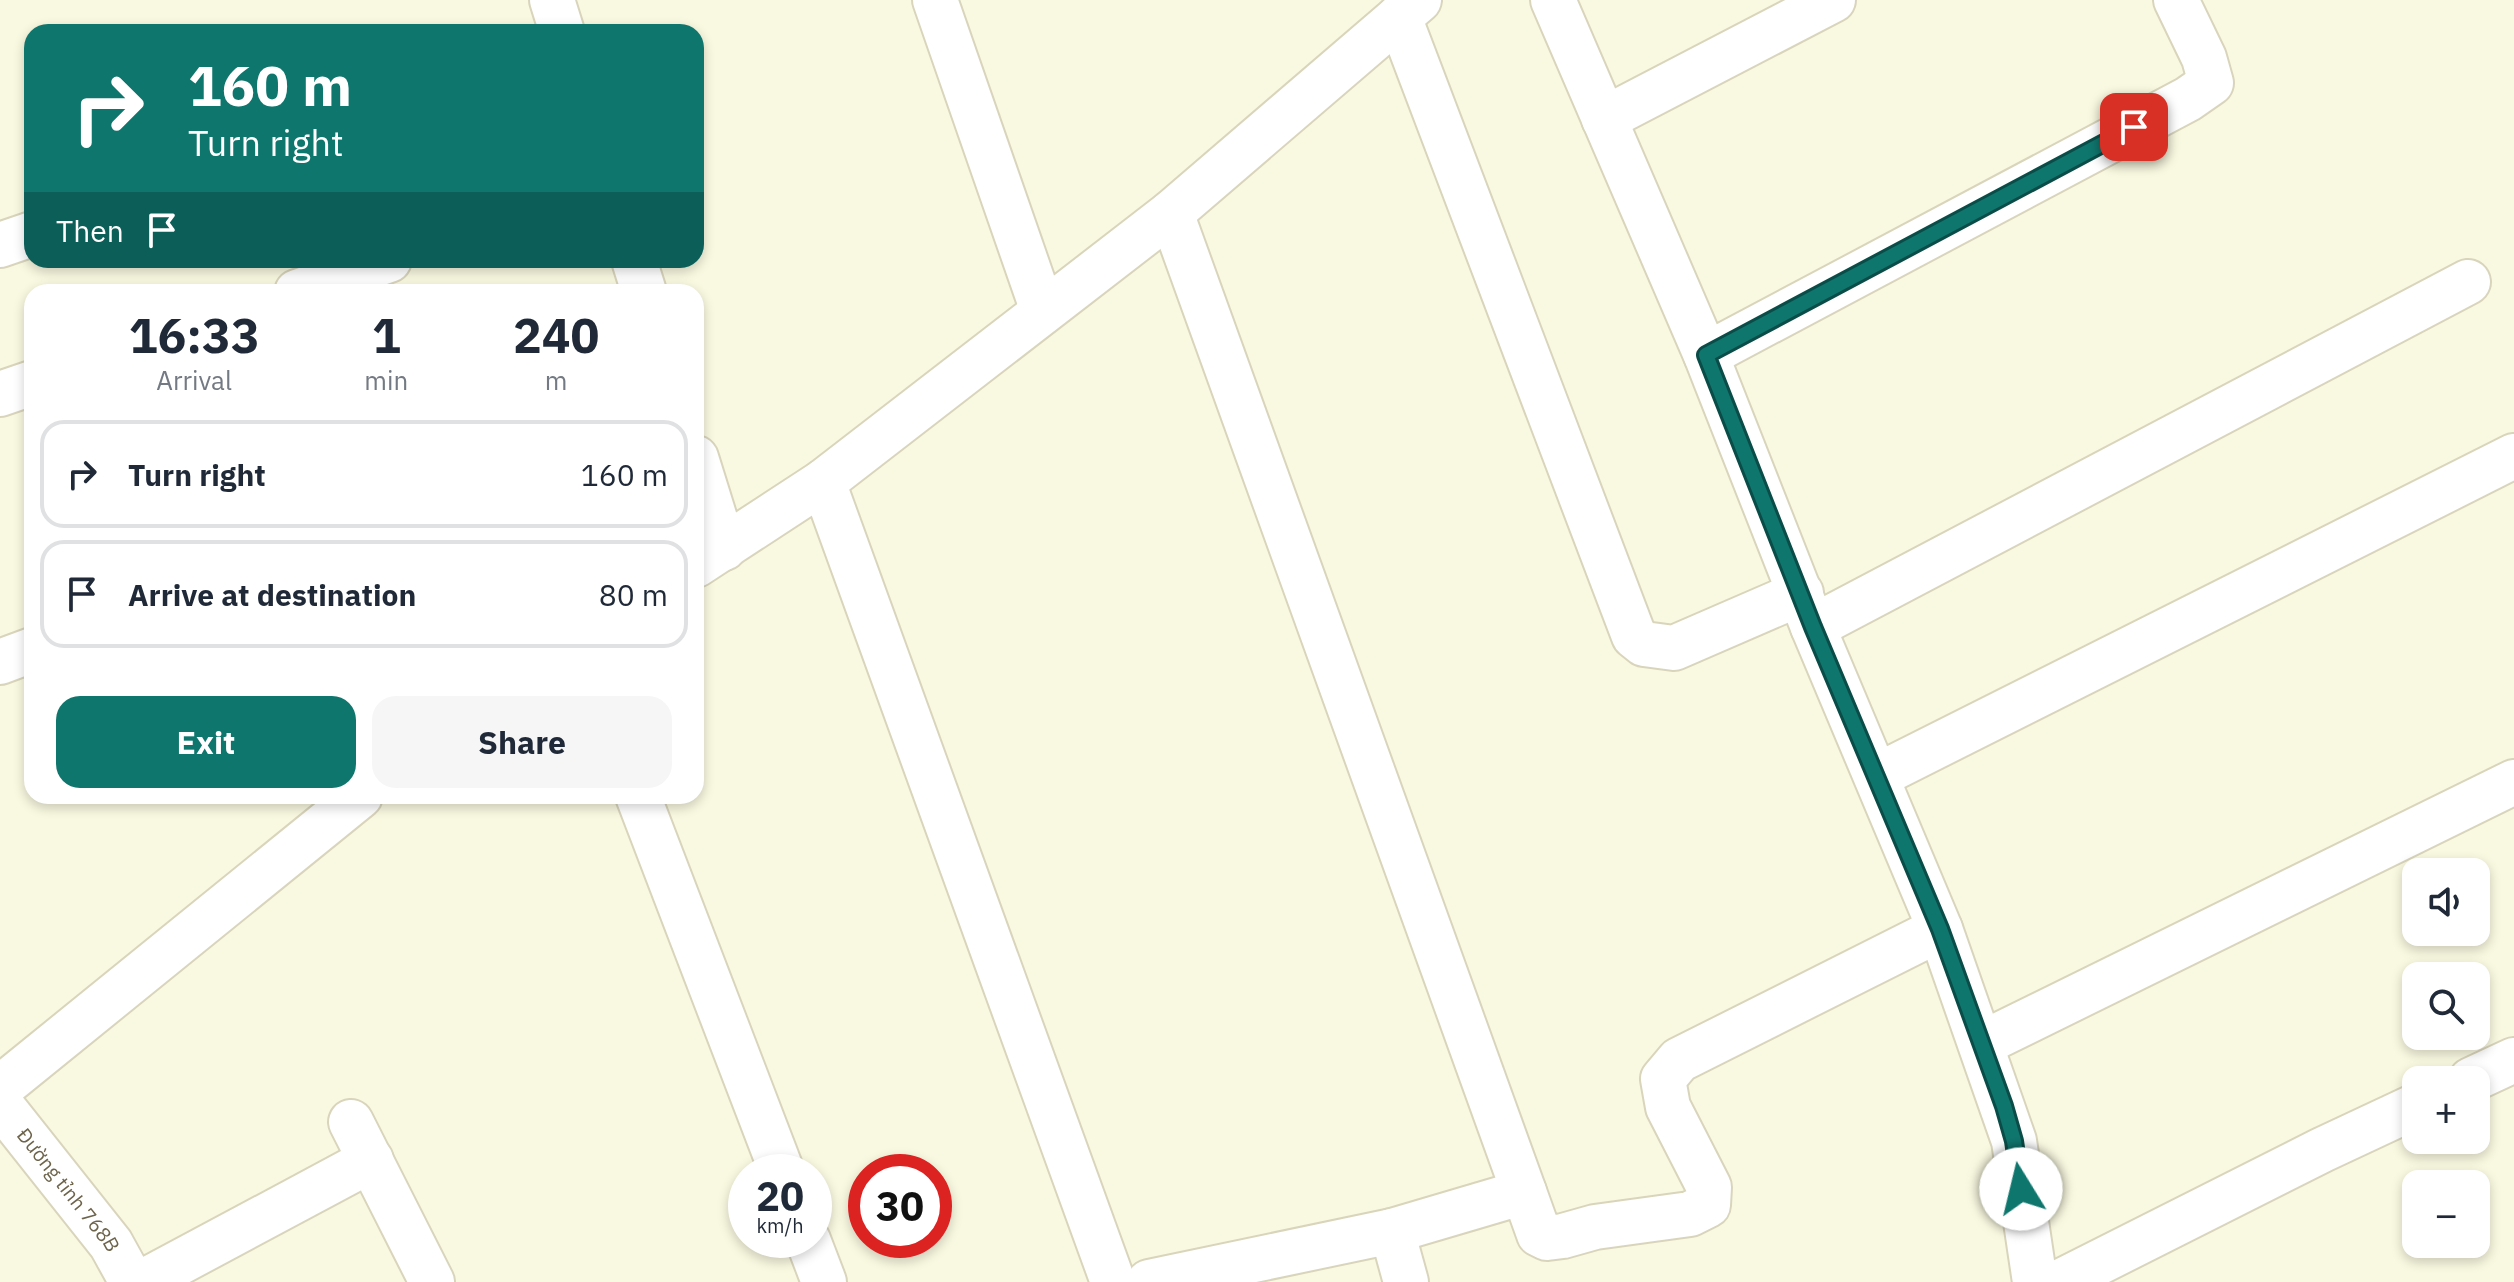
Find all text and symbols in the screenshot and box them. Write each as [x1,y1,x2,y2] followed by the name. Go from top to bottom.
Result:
[188,49,352,121] text: 160 m
[56,56,160,160] icon: right
[2100,93,2168,161] pin
[2112,105,2156,149] icon: arrive
[188,119,344,166] text: Turn right
[140,208,184,252] icon: arrive
[56,211,124,250] text: Then
[129,304,260,366] text: 16:33
[372,304,401,366] text: 1
[513,304,599,366] text: 240
[156,363,232,397] text: Arrival
[364,363,408,397] text: min
[545,363,567,397] text: m
[60,452,104,496] icon: right
[128,455,266,494] text: Turn right
[581,455,668,494] text: 160 m
[60,572,104,616] icon: arrive
[128,575,416,614] text: Arrive at destination
[599,575,668,614] text: 80 m
[56,696,356,788] button: Exit
[372,696,672,788] button: Share
[2402,858,2490,1258] map controls
[2402,858,2490,946] button: sound
[2402,962,2490,1050] button: search
[2402,1066,2490,1154] button: +
[11,1122,127,1256] street label: Đường tỉnh 768B
[1979,1147,2063,1231] position arrow
[848,1154,952,1258] speed limit sign: 30
[756,1170,804,1222] text: 20
[2402,1170,2490,1258] button: −
[756,1212,804,1239] text: km/h

